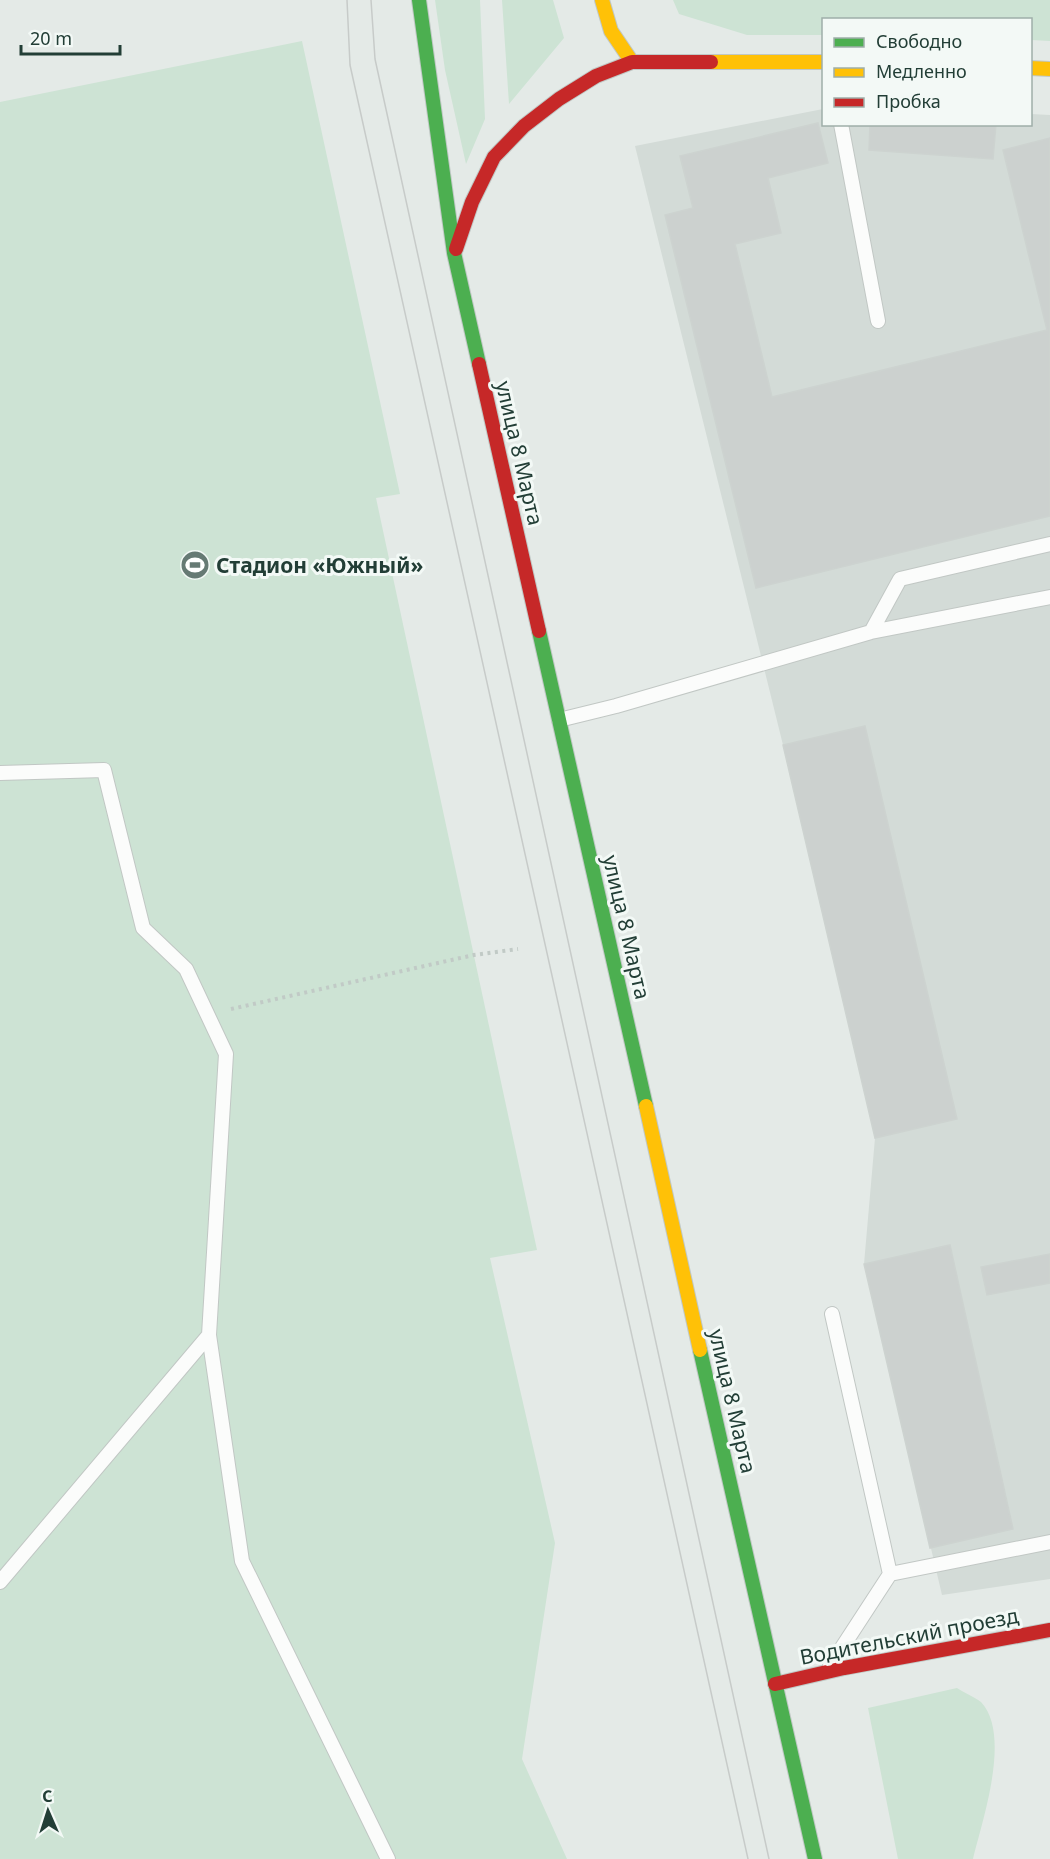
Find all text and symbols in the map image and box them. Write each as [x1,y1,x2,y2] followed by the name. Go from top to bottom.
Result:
[21,18,120,56] scale bar
[822,18,1032,126] legend
[30,26,72,50] text: 20 m
[876,29,962,53] text: Свободно
[876,59,967,83] text: Медленно
[876,89,941,113] text: Пробка
[490,378,550,528] street label: улица 8 Марта
[179,549,211,581] sports icon: Стадион «Южный»
[216,551,423,579] place label: Стадион «Южный»
[597,852,657,1002] street label: улица 8 Марта
[703,1326,763,1476] street label: улица 8 Марта
[797,1601,1021,1671] street label: Водительский проезд
[18,1781,78,1841] north arrow
[41,1785,53,1807] text: С

